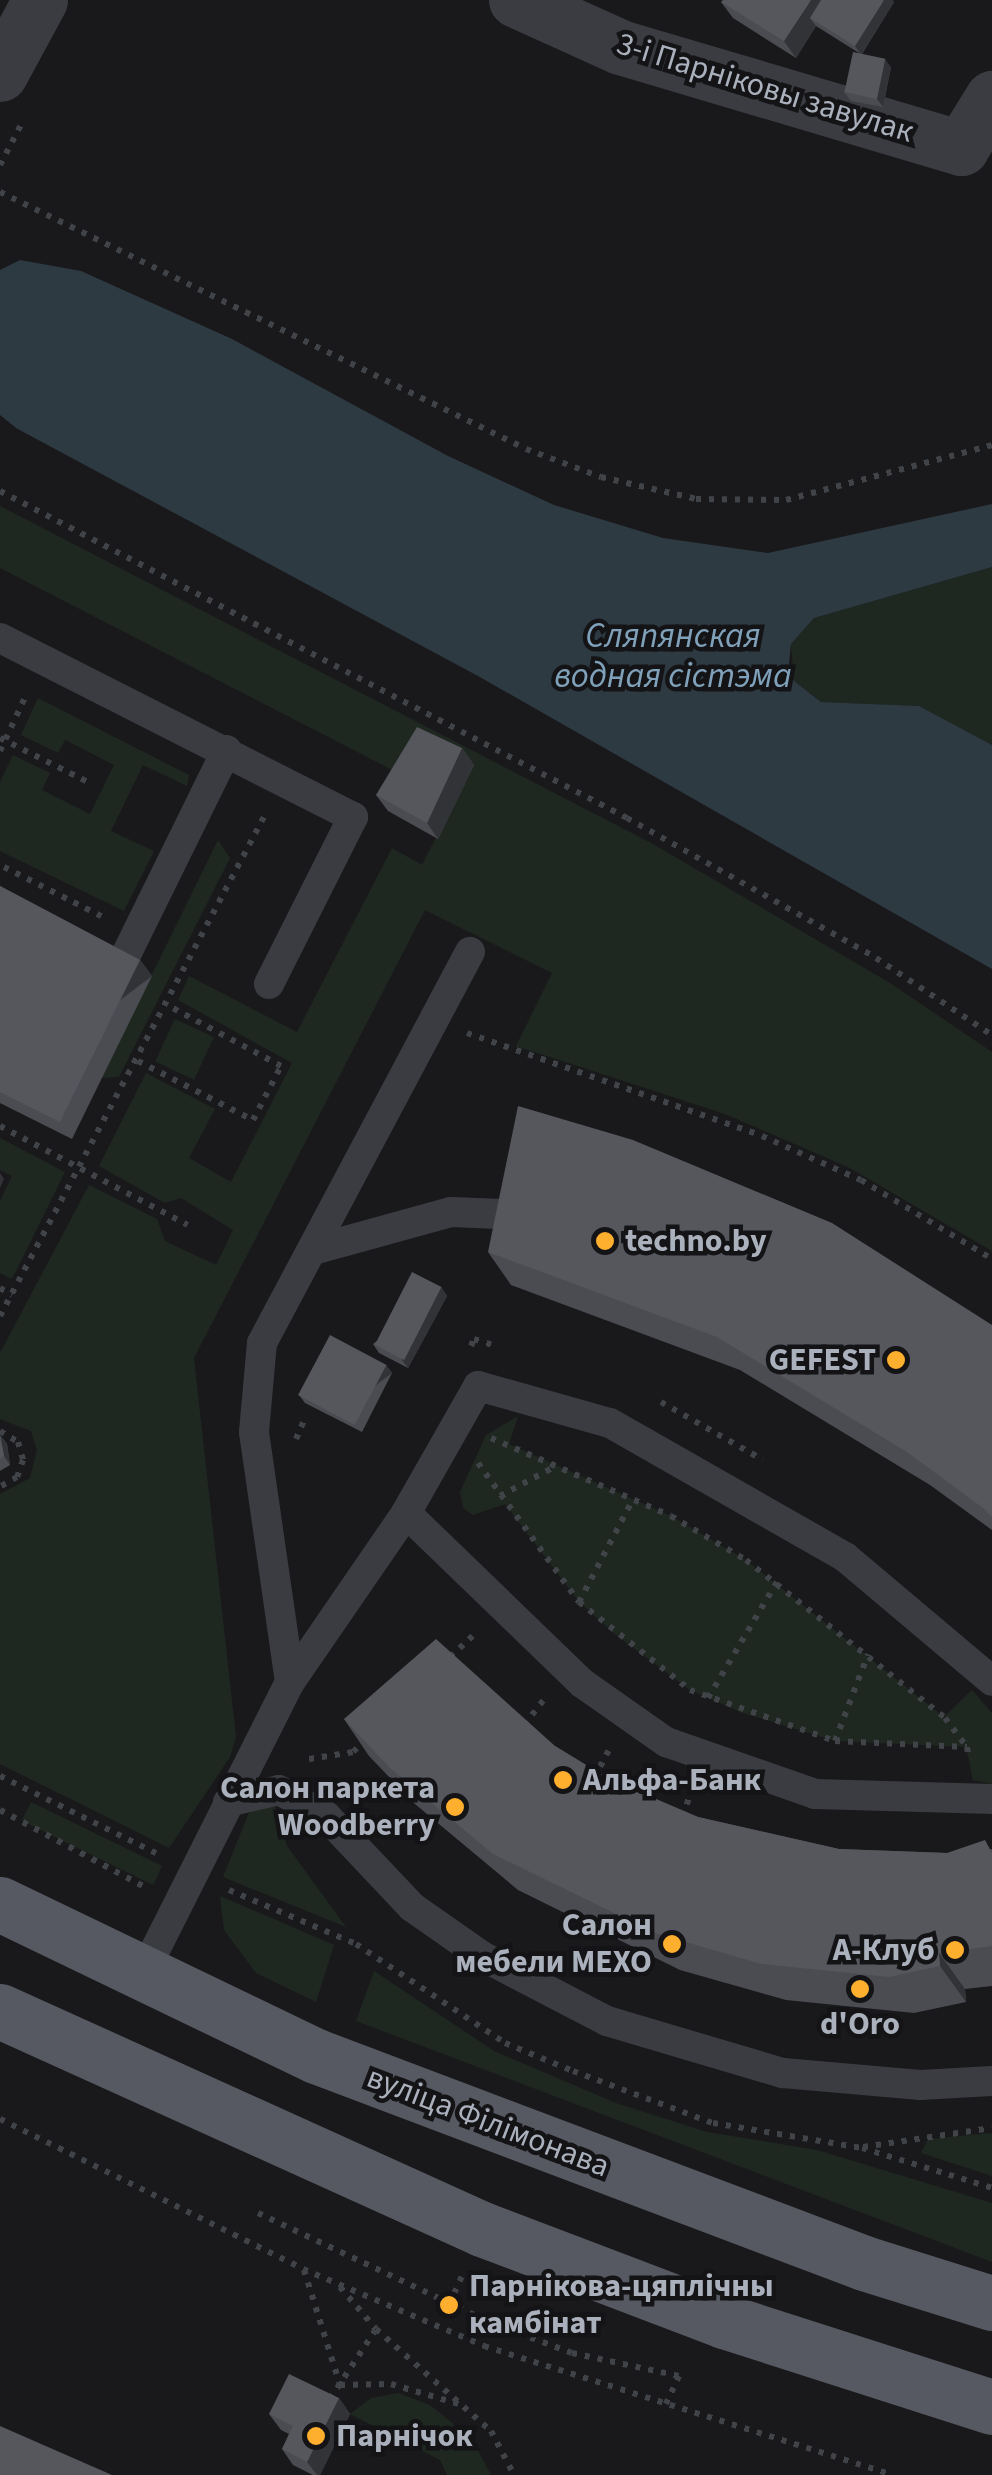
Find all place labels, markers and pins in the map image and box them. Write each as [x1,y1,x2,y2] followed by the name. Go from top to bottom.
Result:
[625,1222,767,1260] place label: techno.by
[594,1230,616,1252] marker: techno.by
[769,1341,876,1379] place label: GEFEST
[885,1349,907,1371] marker: GEFEST
[583,1761,761,1799] place label: Альфа-Банк
[552,1769,574,1791] marker: Альфа-Банк
[220,1770,435,1845] place label: Салон паркета Woodberry
[444,1796,466,1818] marker: Салон паркета Woodberry
[455,1907,652,1982] place label: Салон мебели MEXO
[833,1931,935,1969] place label: А-Клуб
[661,1933,683,1955] marker: Салон мебели MEXO
[944,1939,966,1961] marker: А-Клуб
[849,1978,871,2000] marker: d'Oro
[820,2005,900,2043] place label: d'Oro
[469,2268,774,2343] place label: Парнікова-цяплічны камбінат
[438,2294,460,2316] marker: Парнікова-цяплічны камбінат
[336,2417,473,2455] place label: Парнічoк
[305,2425,327,2447] marker: Парнічoк

